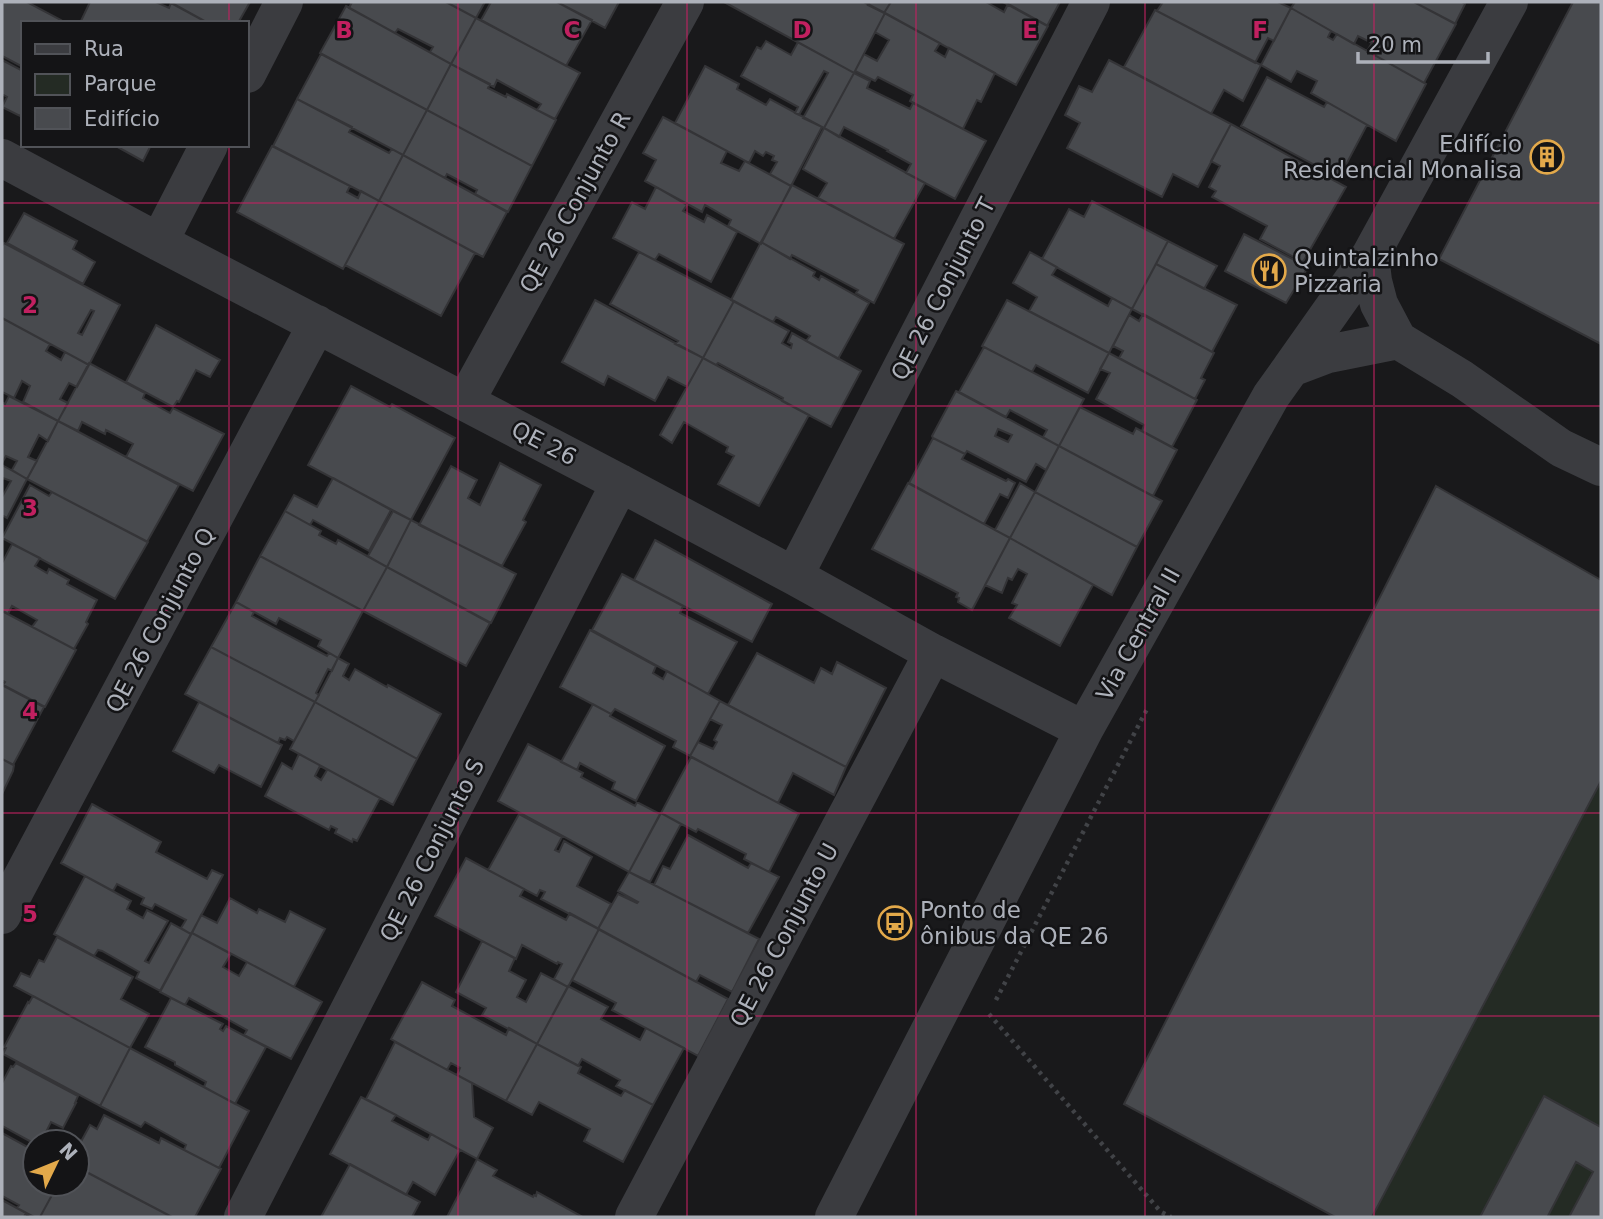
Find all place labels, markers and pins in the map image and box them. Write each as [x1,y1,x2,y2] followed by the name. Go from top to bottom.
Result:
[1283,131,1522,183] place label: Edifício Residencial Monalisa
[1528,138,1566,176] building icon: Edifício Residencial Monalisa
[1294,245,1439,297] place label: Quintalzinho Pizzaria
[1250,252,1288,290] restaurant icon: Quintalzinho Pizzaria
[920,897,1109,949] place label: Ponto de ônibus da QE 26
[876,904,914,942] bus stop icon: Ponto de ônibus da QE 26

